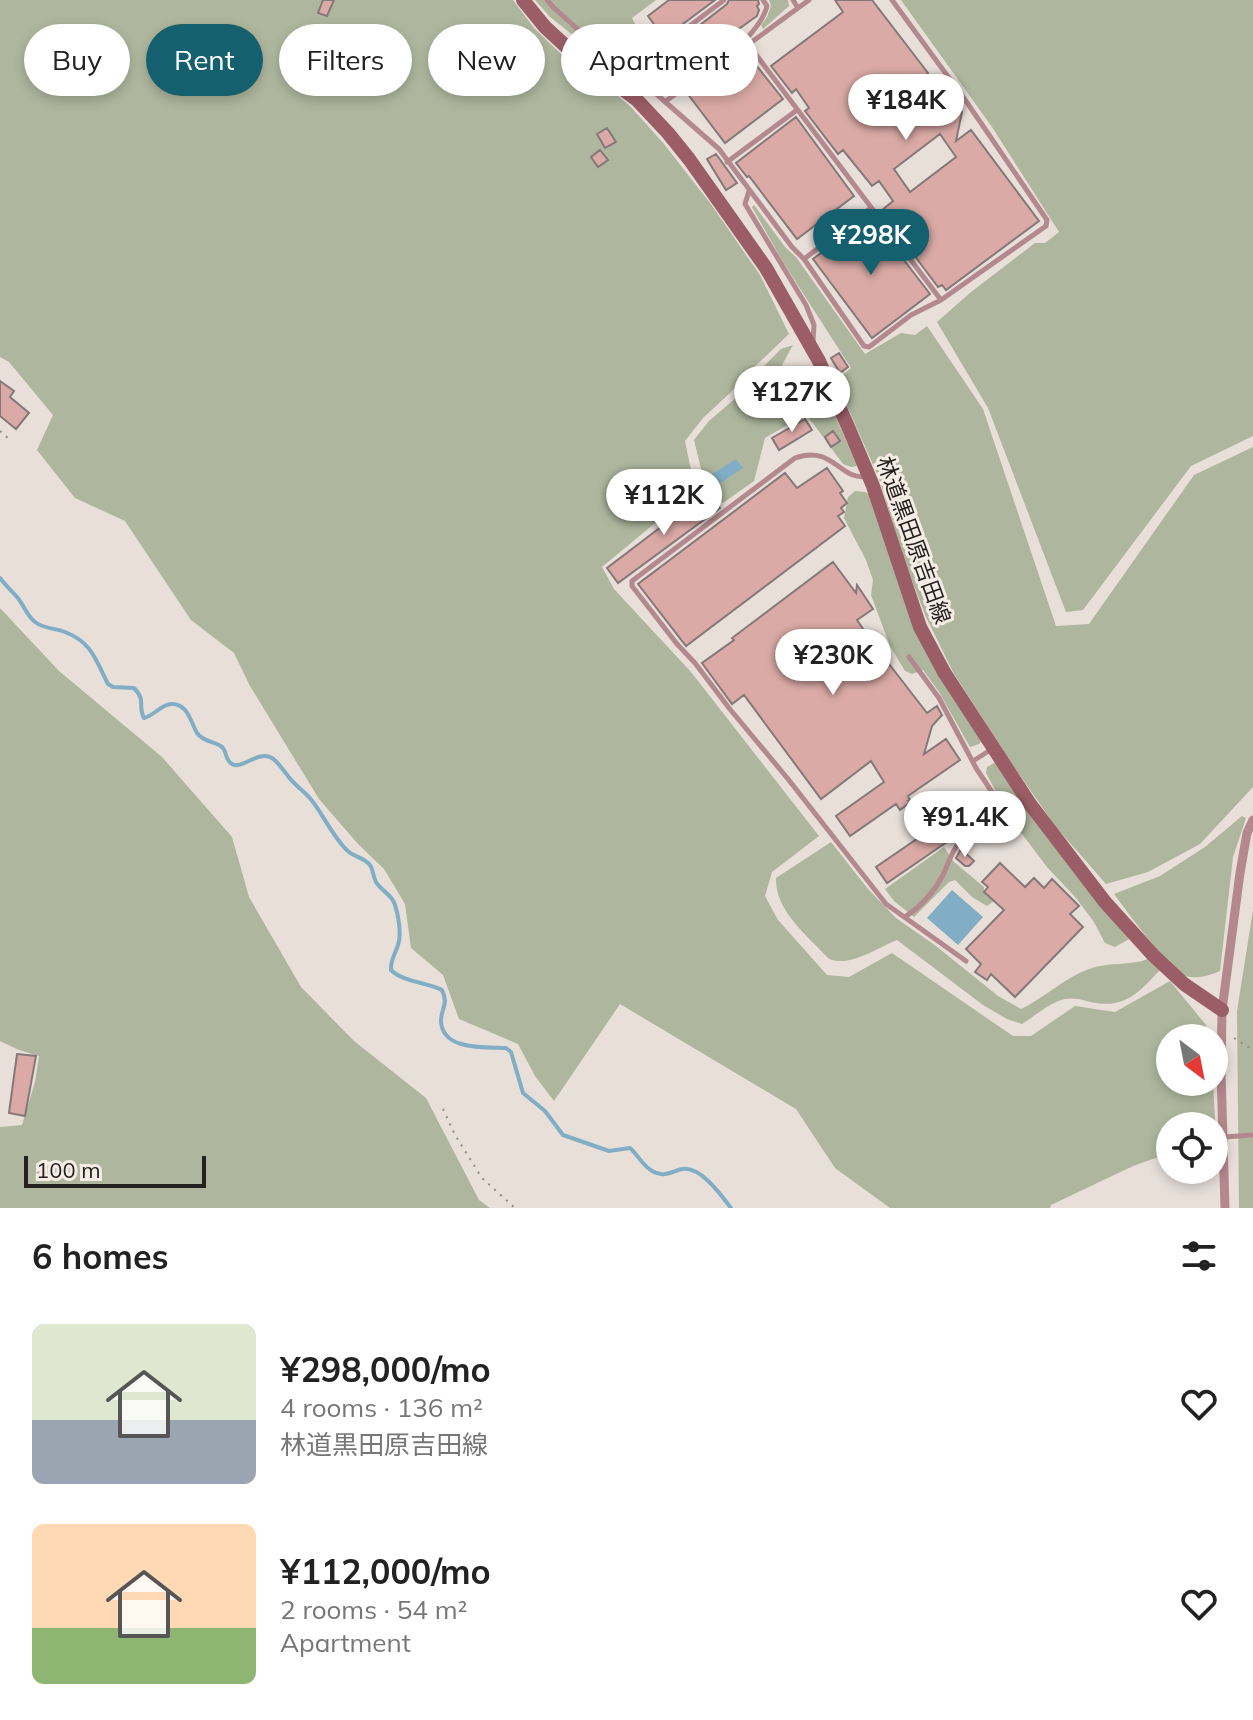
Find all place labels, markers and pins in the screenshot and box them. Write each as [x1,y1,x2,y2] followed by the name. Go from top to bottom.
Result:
[850,74,962,142] pin: ¥184K
[815,209,927,277] pin: ¥298K
[736,366,848,434] pin: ¥127K
[608,469,720,537] pin: ¥112K
[777,629,889,697] pin: ¥230K
[900,791,1030,859] pin: ¥91.4K

